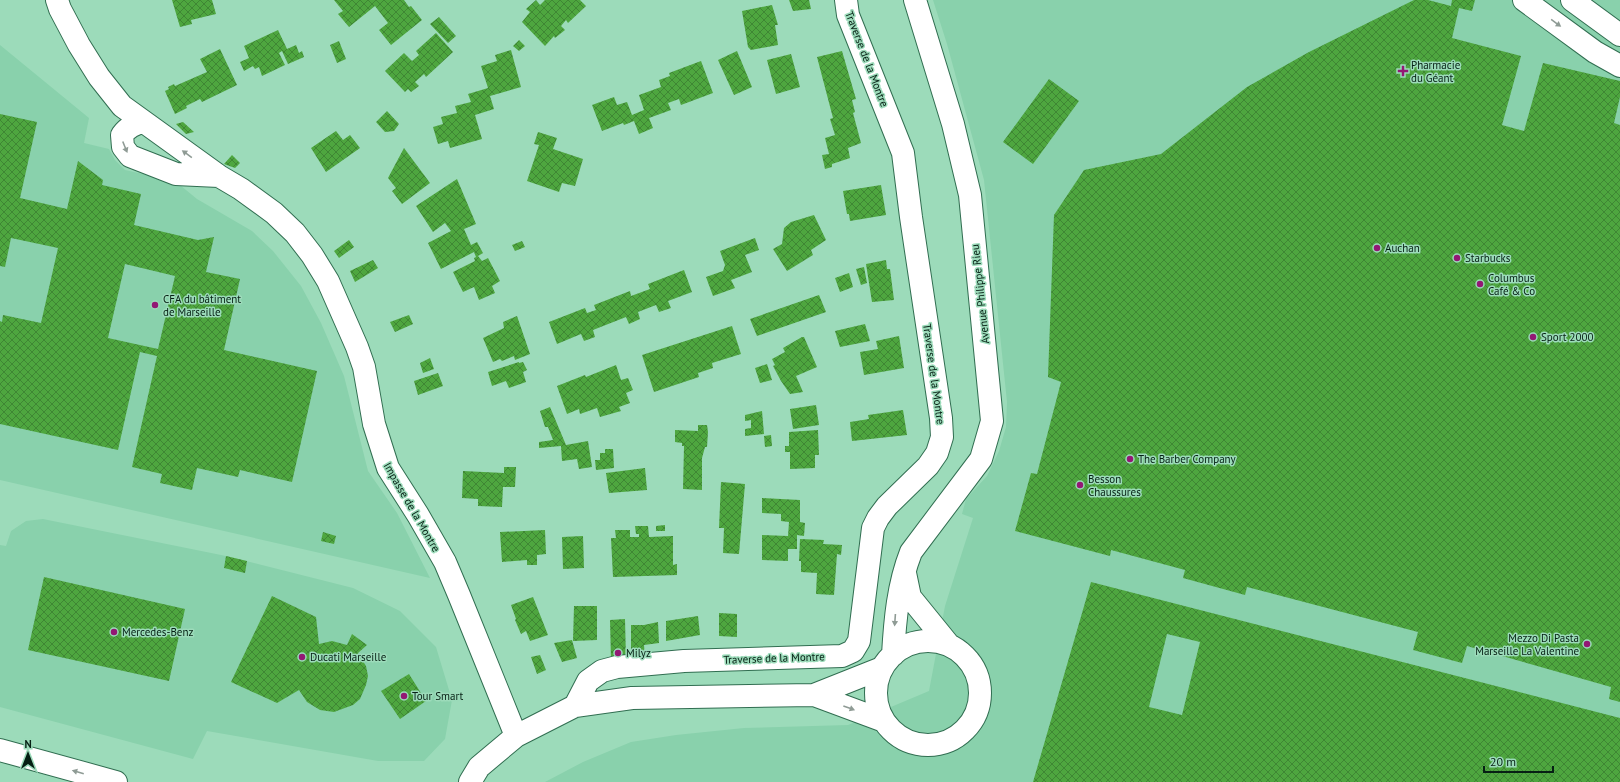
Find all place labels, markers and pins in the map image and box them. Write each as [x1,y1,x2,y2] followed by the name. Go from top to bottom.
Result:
[1411,58,1461,85] place label: Pharmacie du Géant
[1398,66,1408,76] marker: Pharmacie du Géant
[1385,241,1420,255] place label: Auchan
[1372,243,1382,253] marker: Auchan
[1465,251,1511,265] place label: Starbucks
[1452,253,1462,263] marker: Starbucks
[1488,271,1535,298] place label: Columbus Café & Co
[1475,279,1485,289] marker: Columbus Café & Co
[163,292,241,319] place label: CFA du bâtiment de Marseille
[150,300,160,310] marker: CFA du bâtiment de Marseille
[1541,330,1593,344] place label: Sport 2000
[1528,332,1538,342] marker: Sport 2000
[1138,452,1237,466] place label: The Barber Company
[1125,454,1135,464] marker: The Barber Company
[1088,472,1141,499] place label: Besson Chaussures
[1075,480,1085,490] marker: Besson Chaussures
[122,625,193,639] place label: Mercedes-Benz
[109,627,119,637] marker: Mercedes-Benz
[1475,631,1579,658] place label: Mezzo Di Pasta Marseille La Valentine
[1582,639,1592,649] marker: Mezzo Di Pasta Marseille La Valentine
[626,646,651,660] place label: Milyz
[613,648,623,658] marker: Milyz
[310,650,387,664] place label: Ducati Marseille
[297,652,307,662] marker: Ducati Marseille
[412,689,463,703] place label: Tour Smart
[399,691,409,701] marker: Tour Smart

